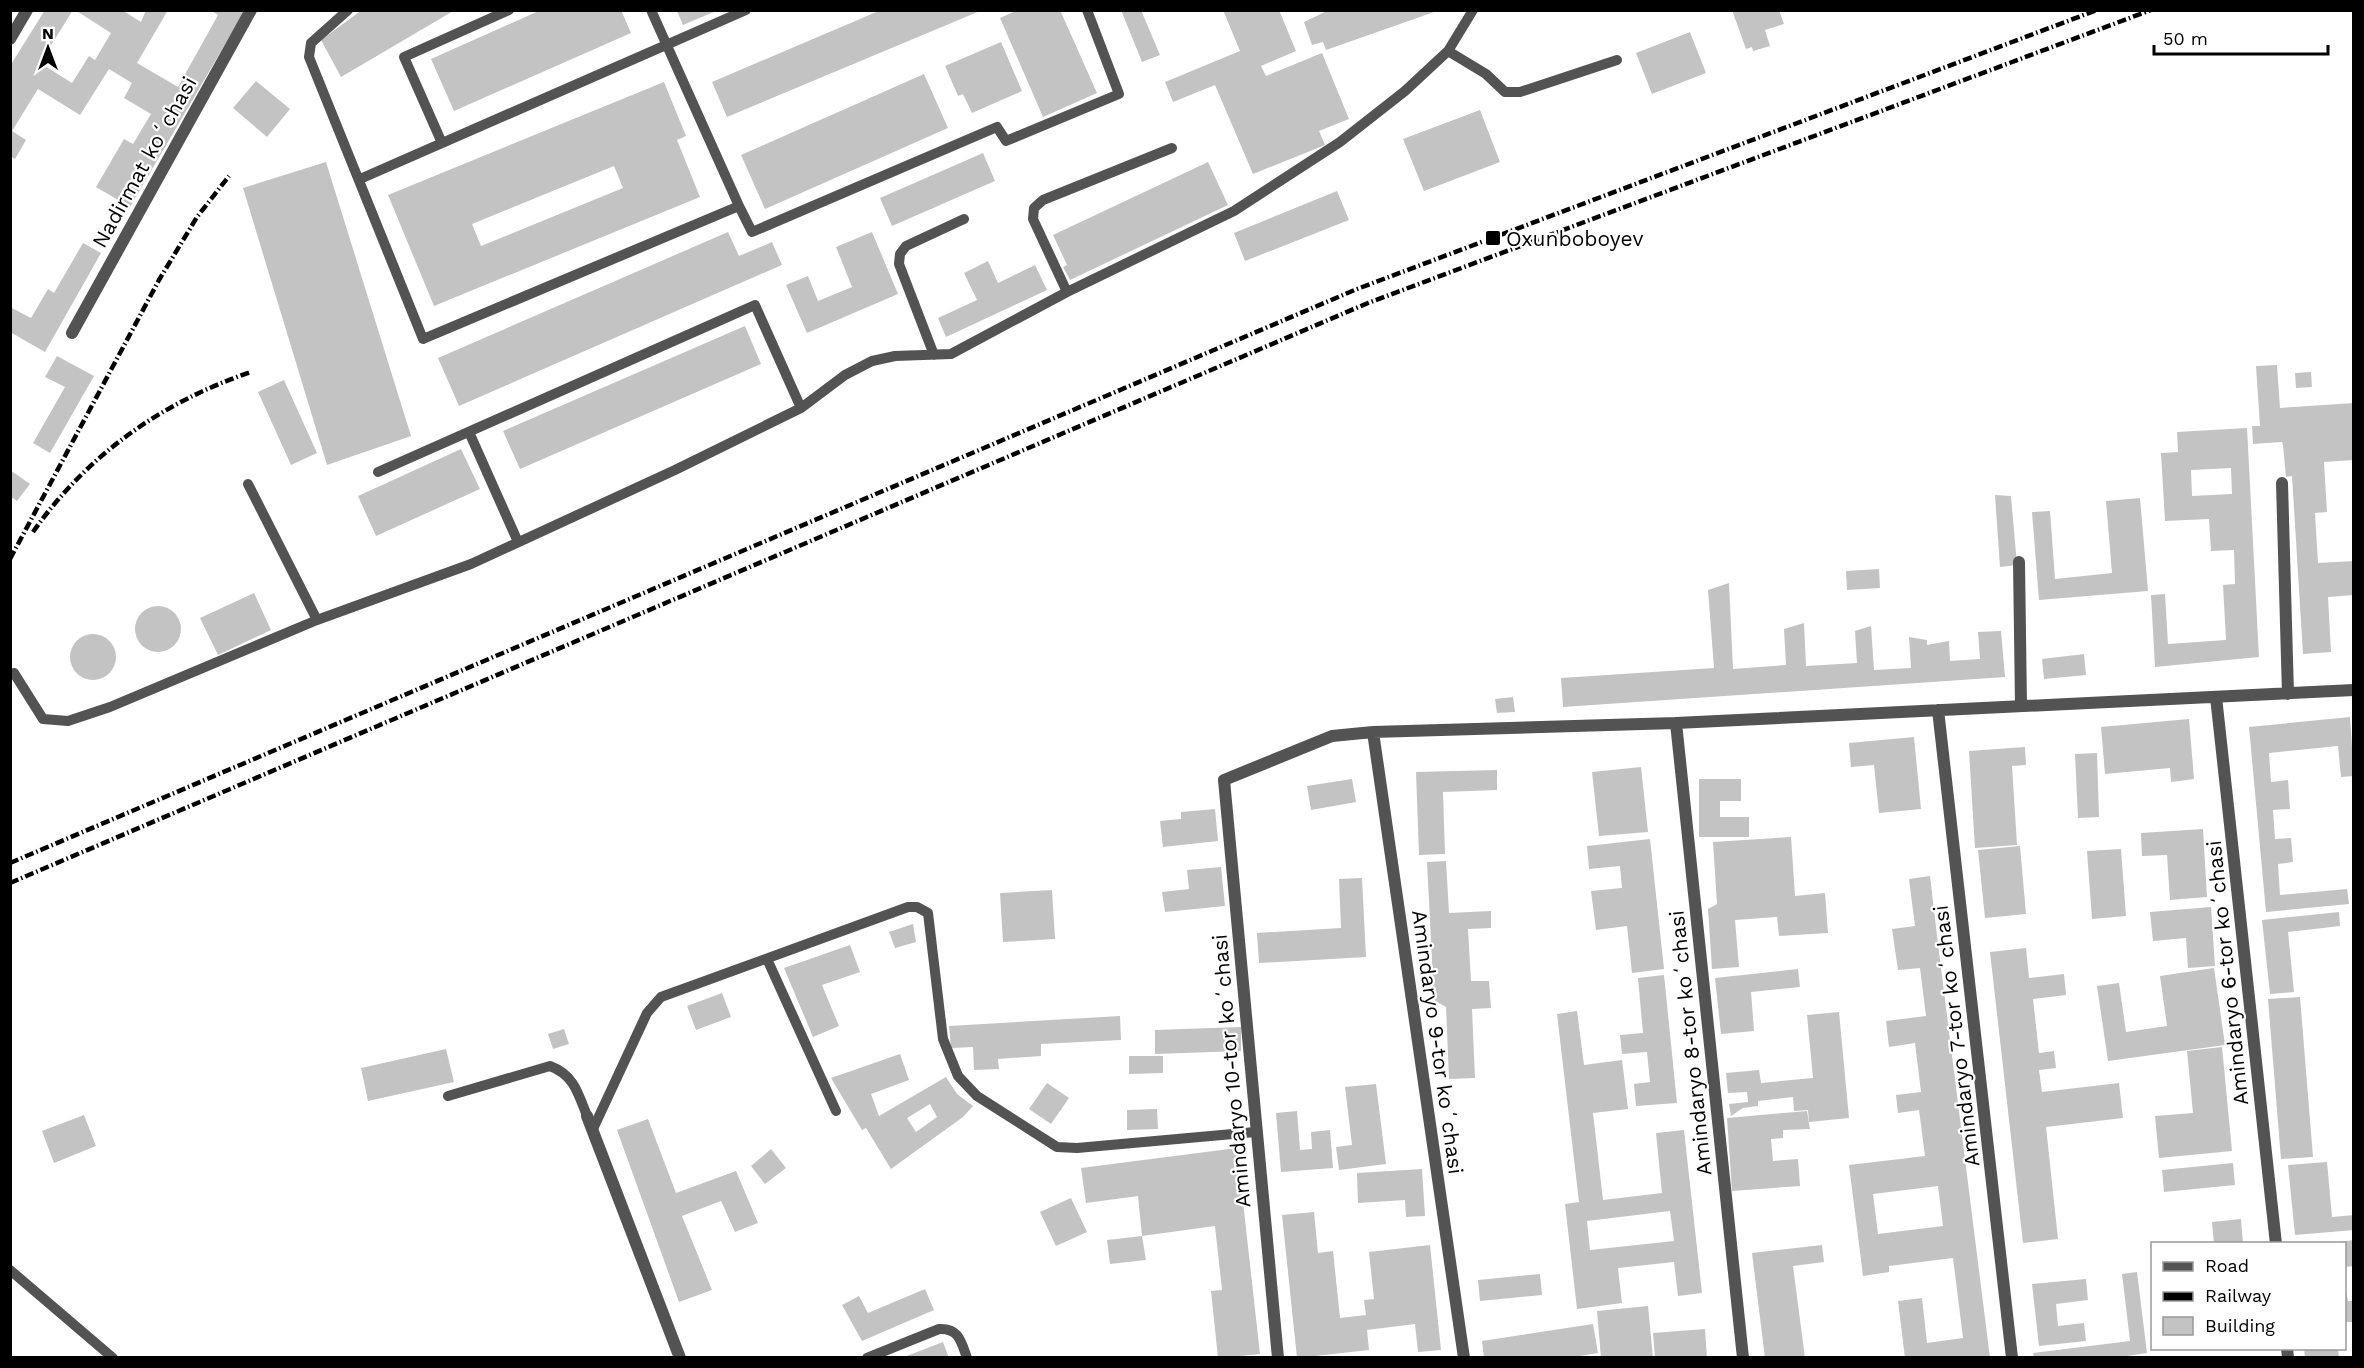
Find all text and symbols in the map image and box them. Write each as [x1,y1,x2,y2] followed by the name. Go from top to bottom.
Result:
[18,18,78,78] north arrow
[2154,18,2328,56] scale bar
[42,24,54,43] text: N
[2163,28,2208,49] text: 50 m
[87,72,201,252] street label: Nadirmat koʻchasi
[1506,226,1643,251] place label: Oxunboboyev
[1484,229,1502,247] marker: Oxunboboyev
[2201,839,2253,1107] street label: Amindaryo 6-tor koʻchasi
[1928,904,1984,1168] street label: Amindaryo 7-tor koʻchasi
[1407,908,1469,1176] street label: Amindaryo 9-tor koʻchasi
[1664,909,1716,1177] street label: Amindaryo 8-tor koʻchasi
[1207,933,1255,1209] street label: Amindaryo 10-tor koʻchasi
[2151,1242,2346,1350] legend
[2205,1255,2249,1276] text: Road
[2205,1285,2272,1306] text: Railway
[2205,1315,2275,1336] text: Building

